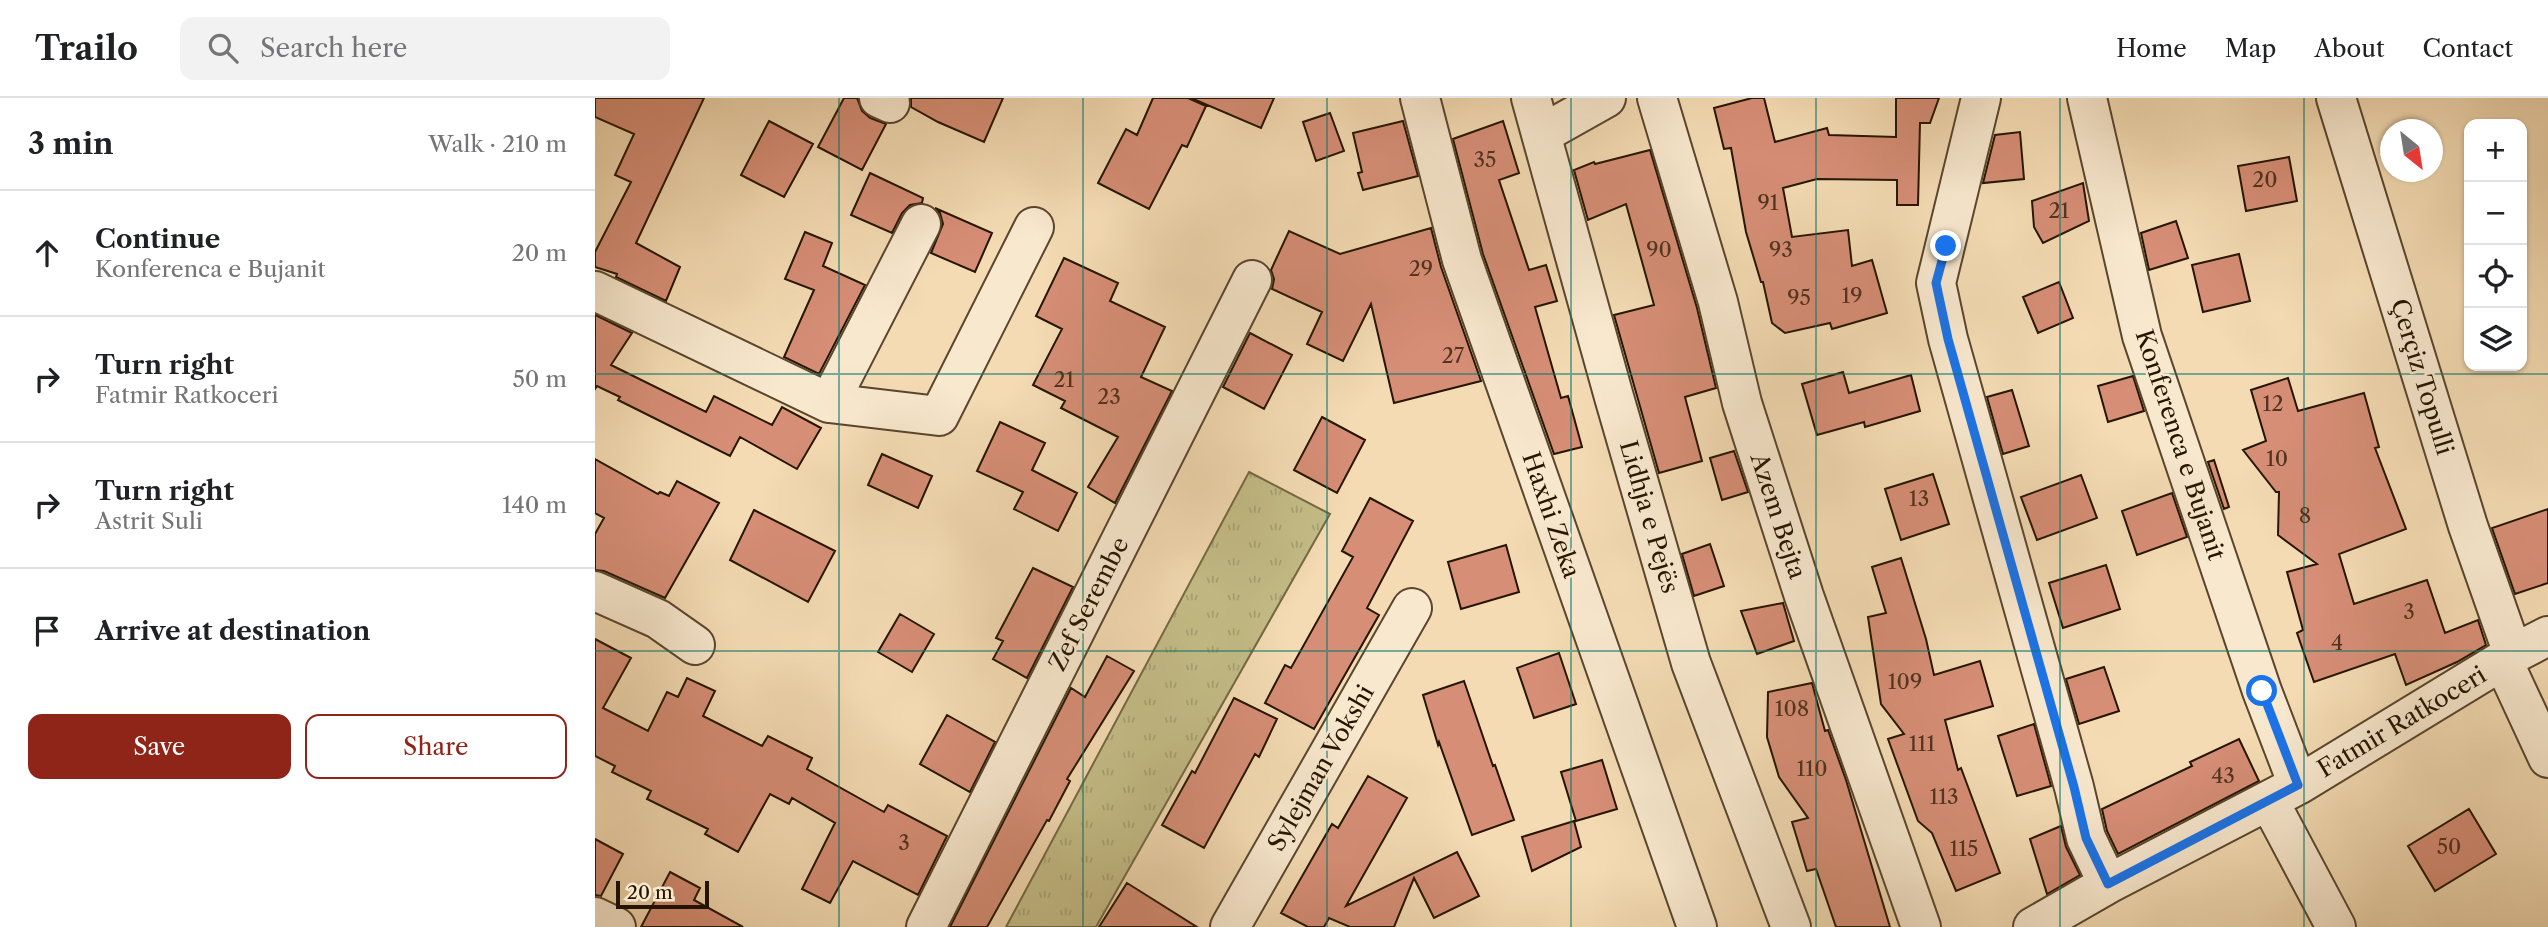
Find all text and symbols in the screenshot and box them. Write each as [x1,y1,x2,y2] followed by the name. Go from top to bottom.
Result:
[180,17,670,80] search box
[35,28,138,69] text: Trailo
[204,29,242,67] icon: search
[260,32,407,64] text: Search here
[2116,34,2187,63] text: Home
[2225,34,2276,63] text: Map
[2314,34,2385,63] text: About
[2423,34,2513,63] text: Contact
[2380,119,2443,182] north arrow
[2464,119,2527,371] map controls
[2464,119,2527,182] button: +
[28,125,114,162] text: 3 min
[428,130,567,158] text: Walk · 210 m
[1474,147,1496,172] house number: 35
[2252,167,2278,192] house number: 20
[2464,182,2527,245] button: −
[1757,190,1779,215] house number: 91
[2049,198,2070,223] house number: 21
[95,223,220,255] text: Continue
[1930,230,1961,261] route end
[28,234,66,272] icon: ahead
[1646,237,1672,262] house number: 90
[1769,237,1793,262] house number: 93
[512,239,567,267] text: 20 m
[2464,245,2527,308] button: locate
[95,255,326,283] text: Konferenca e Bujanit
[1409,256,1433,281] house number: 29
[1841,283,1863,308] house number: 19
[1787,285,1811,310] house number: 95
[2385,295,2460,458] street label: Çerçiz Topulli
[2464,308,2527,371] button: layers
[2130,326,2232,564] street label: Konferenca e Bujanit
[1442,343,1465,368] house number: 27
[95,349,234,381] text: Turn right
[28,360,66,398] icon: right
[512,365,567,393] text: 50 m
[1054,367,1075,392] house number: 21
[95,381,278,409] text: Fatmir Ratkoceri
[1097,384,1121,409] house number: 23
[2263,391,2283,416] house number: 12
[1614,437,1685,597] street label: Lidhja e Pejës
[2266,446,2288,471] house number: 10
[1516,448,1587,582] street label: Haxhi Zeka
[1744,448,1813,583] street label: Azem Bejta
[95,475,234,507] text: Turn right
[28,486,66,524] icon: right
[1909,486,1929,511] house number: 13
[502,491,567,519] text: 140 m
[2299,503,2311,528] house number: 8
[95,507,203,535] text: Astrit Suli
[1043,532,1135,675] street label: Zef Serembe
[2403,599,2415,624] house number: 3
[28,612,66,650] icon: arrive
[95,615,370,647] text: Arrive at destination
[2331,630,2343,655] house number: 4
[2312,660,2491,783] street label: Fatmir Ratkoceri
[1888,669,1922,694] house number: 109
[2246,675,2277,706] route start
[1261,680,1380,856] street label: Sylejman Vokshi
[1775,696,1809,721] house number: 108
[28,714,291,779] button: Save
[305,714,567,779] button: Share
[1909,731,1935,756] house number: 111
[1797,756,1827,781] house number: 110
[2211,763,2235,788] house number: 43
[1929,784,1959,809] house number: 113
[898,830,910,855] house number: 3
[2437,834,2461,859] house number: 50
[1949,836,1979,861] house number: 115
[616,878,709,910] scale bar
[627,881,673,904] text: 20 m

